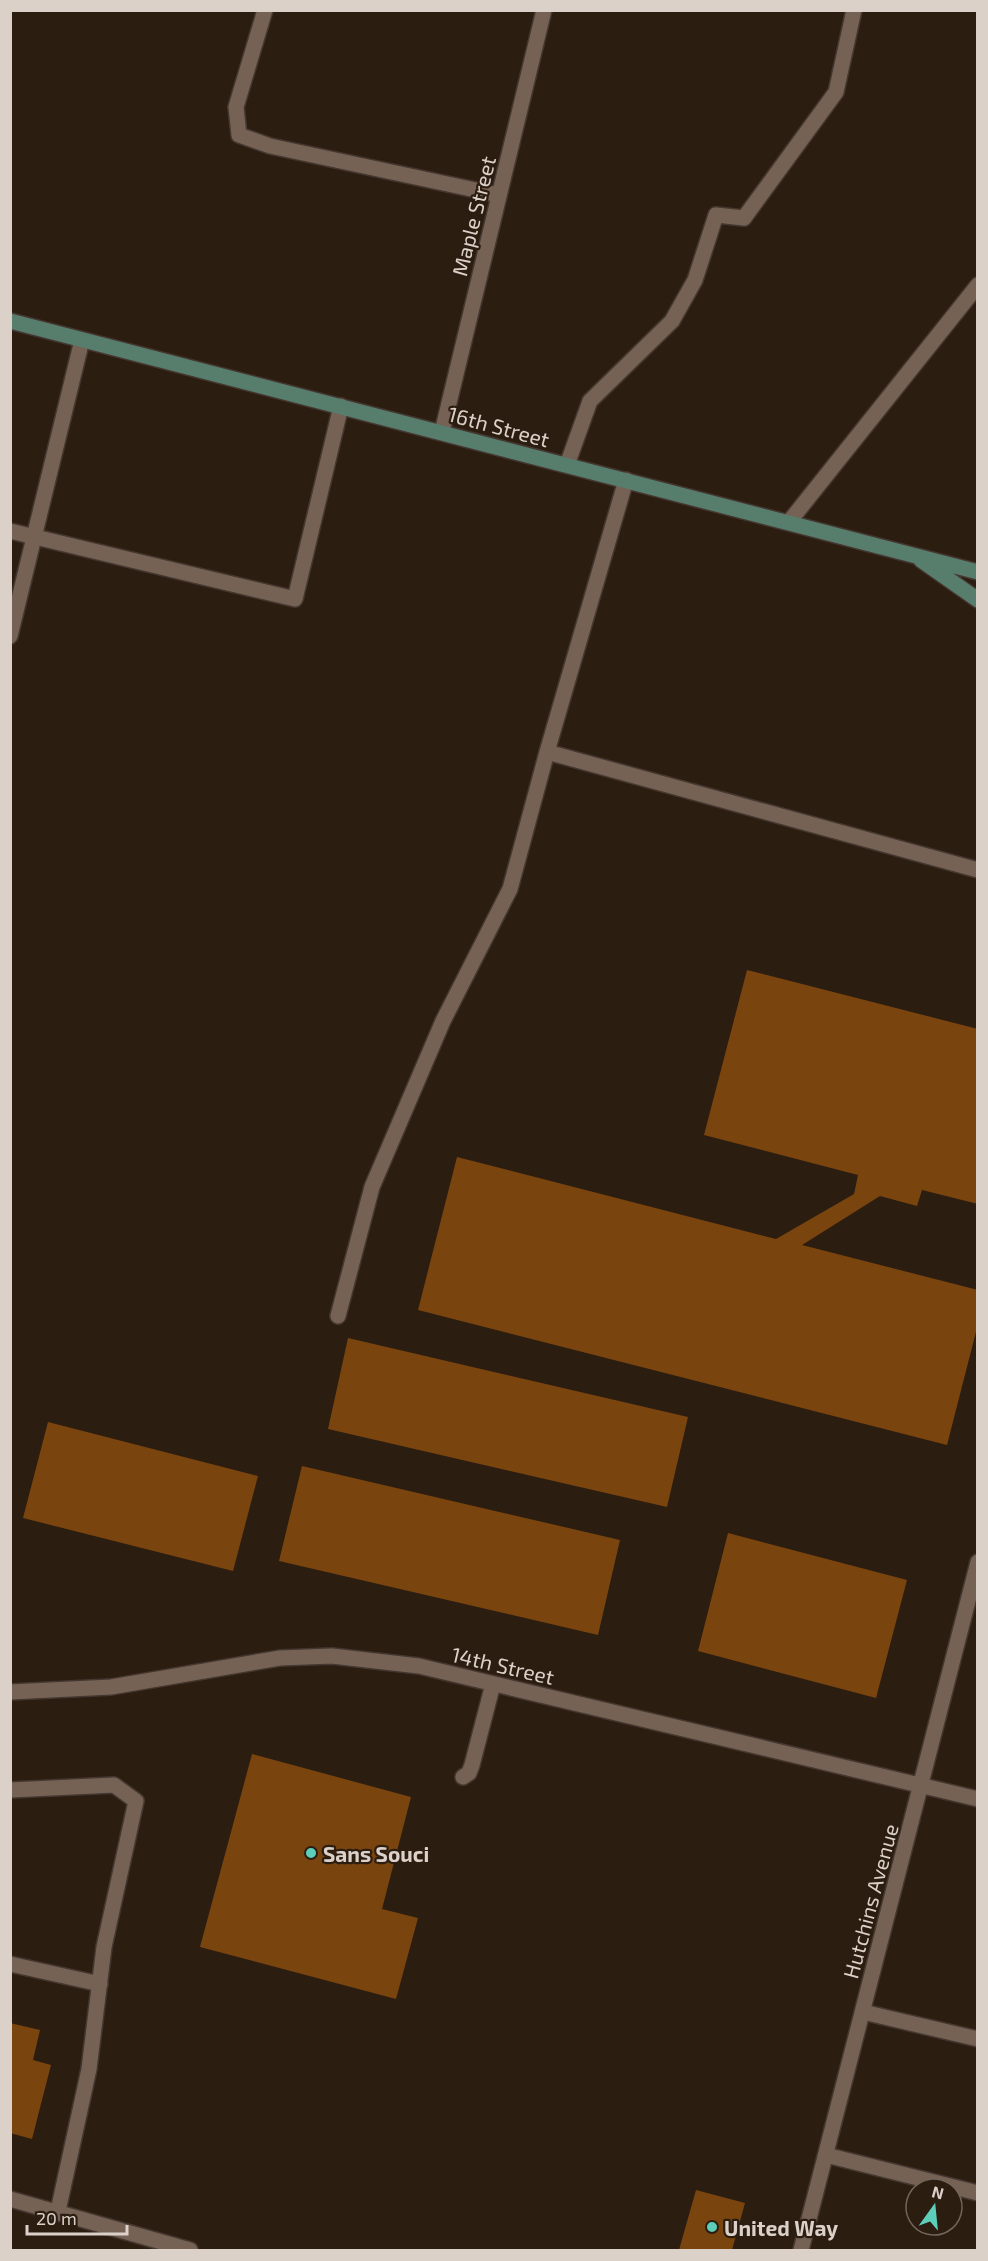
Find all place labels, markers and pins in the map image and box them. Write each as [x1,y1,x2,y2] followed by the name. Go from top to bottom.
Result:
[323,1841,429,1866] place label: Sans Souci
[304,1846,318,1860] marker: Sans Souci
[724,2215,838,2241] place label: United Way
[705,2220,719,2234] marker: United Way

